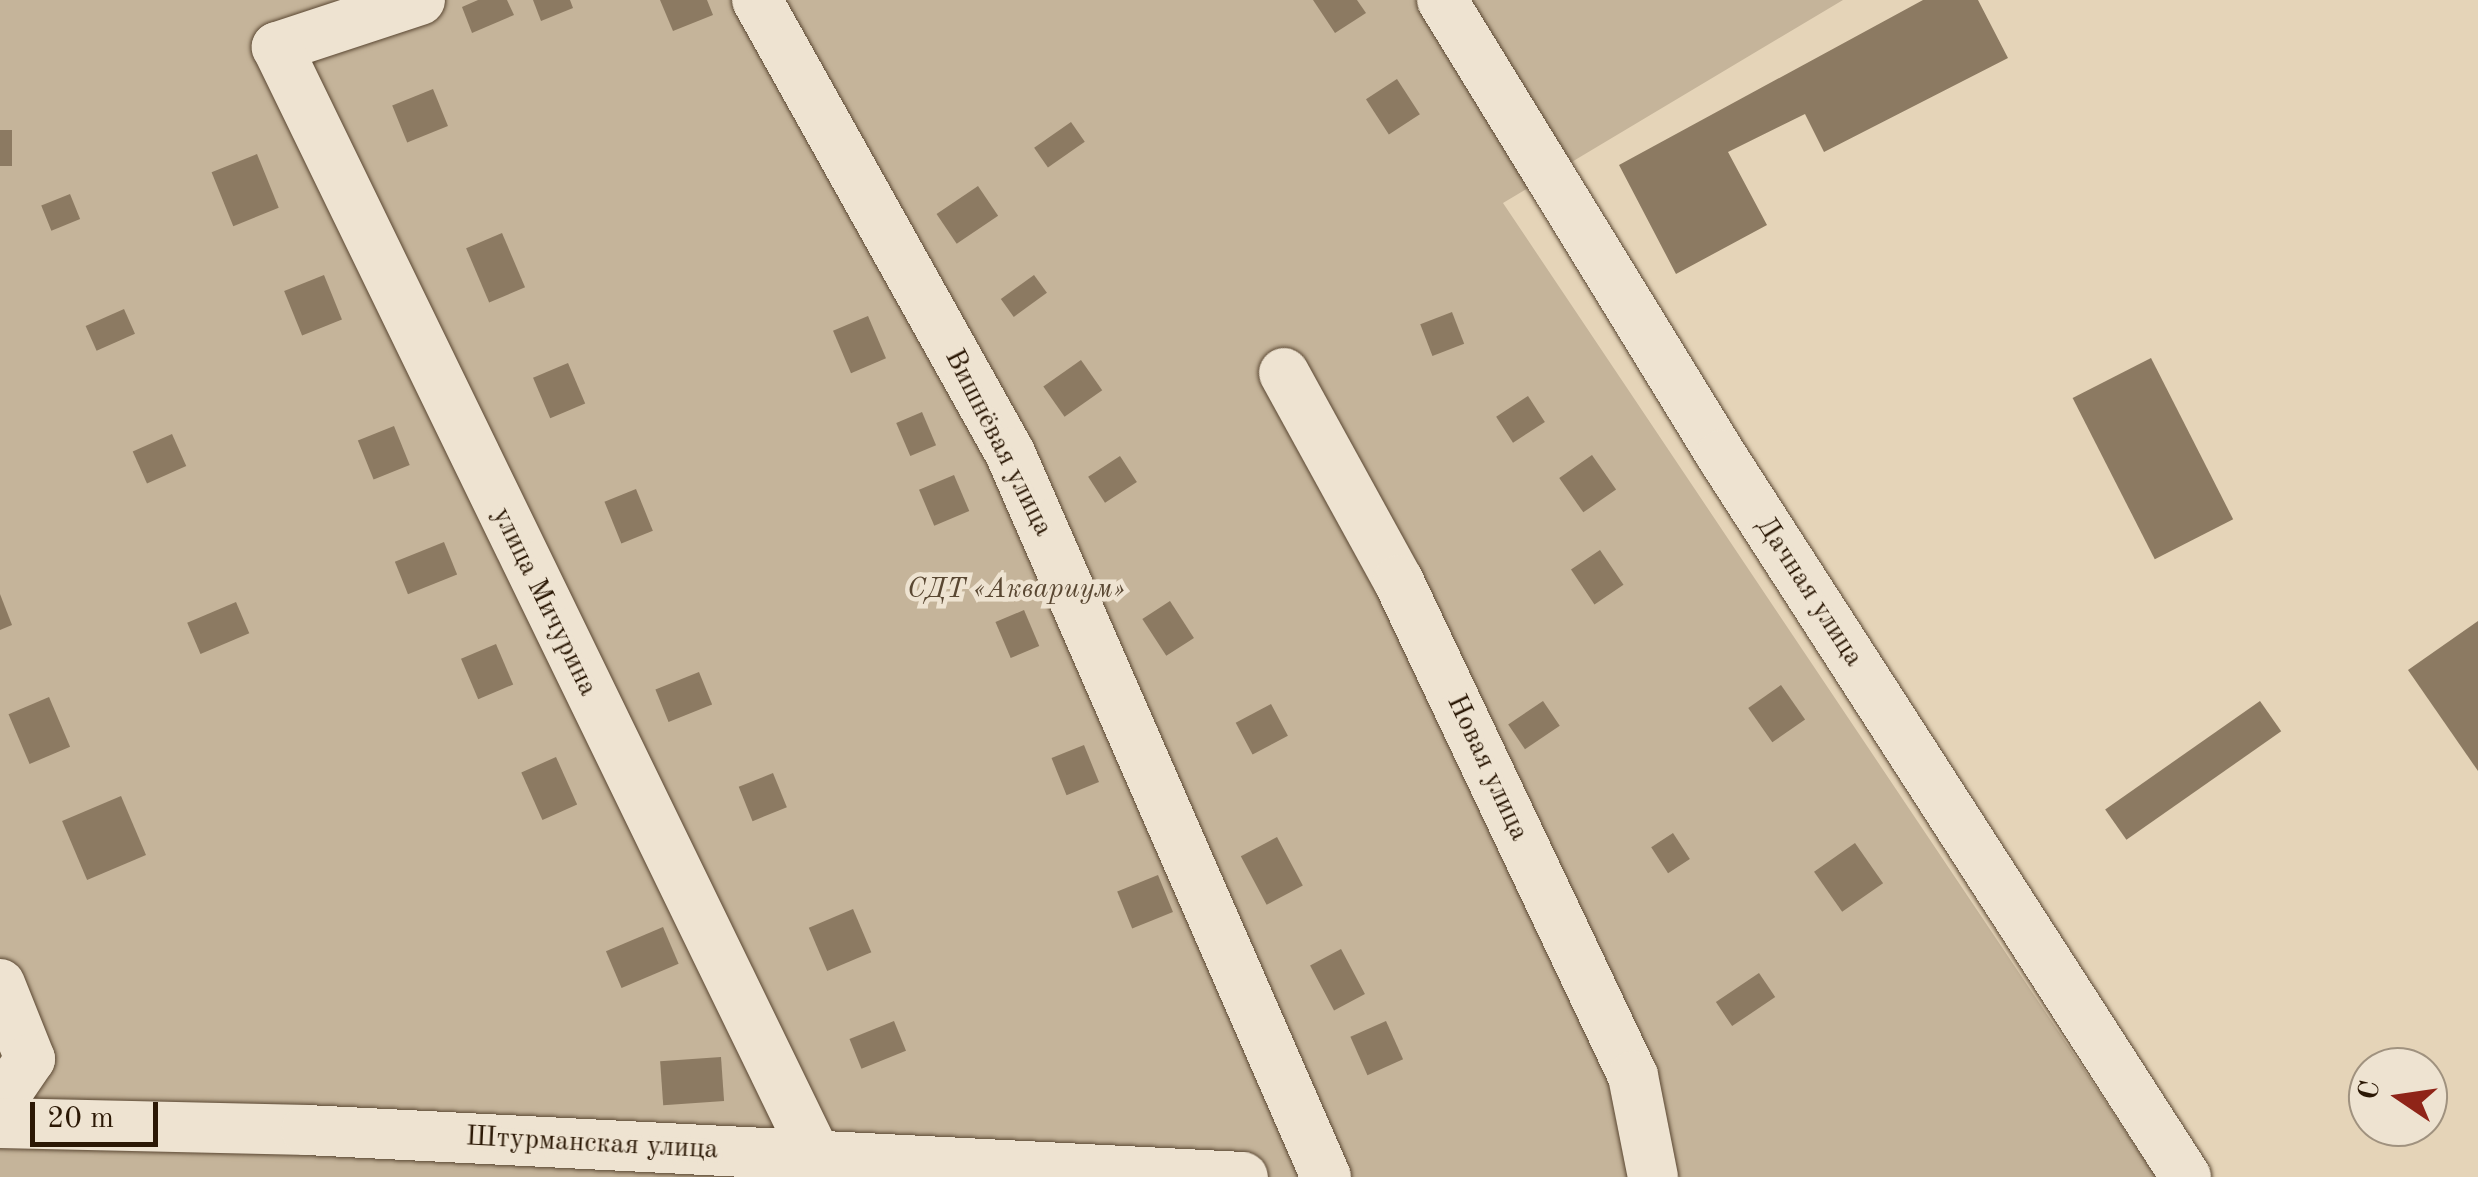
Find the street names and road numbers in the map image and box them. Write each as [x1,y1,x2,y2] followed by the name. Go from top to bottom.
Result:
[936,344,1060,542] street label: Вишнёвая улица
[484,502,604,702] street label: улица Мичурина
[1748,511,1870,673] street label: Дачная улица
[1439,690,1535,846] street label: Новая улица
[465,1121,719,1167] street label: Штурманская улица

